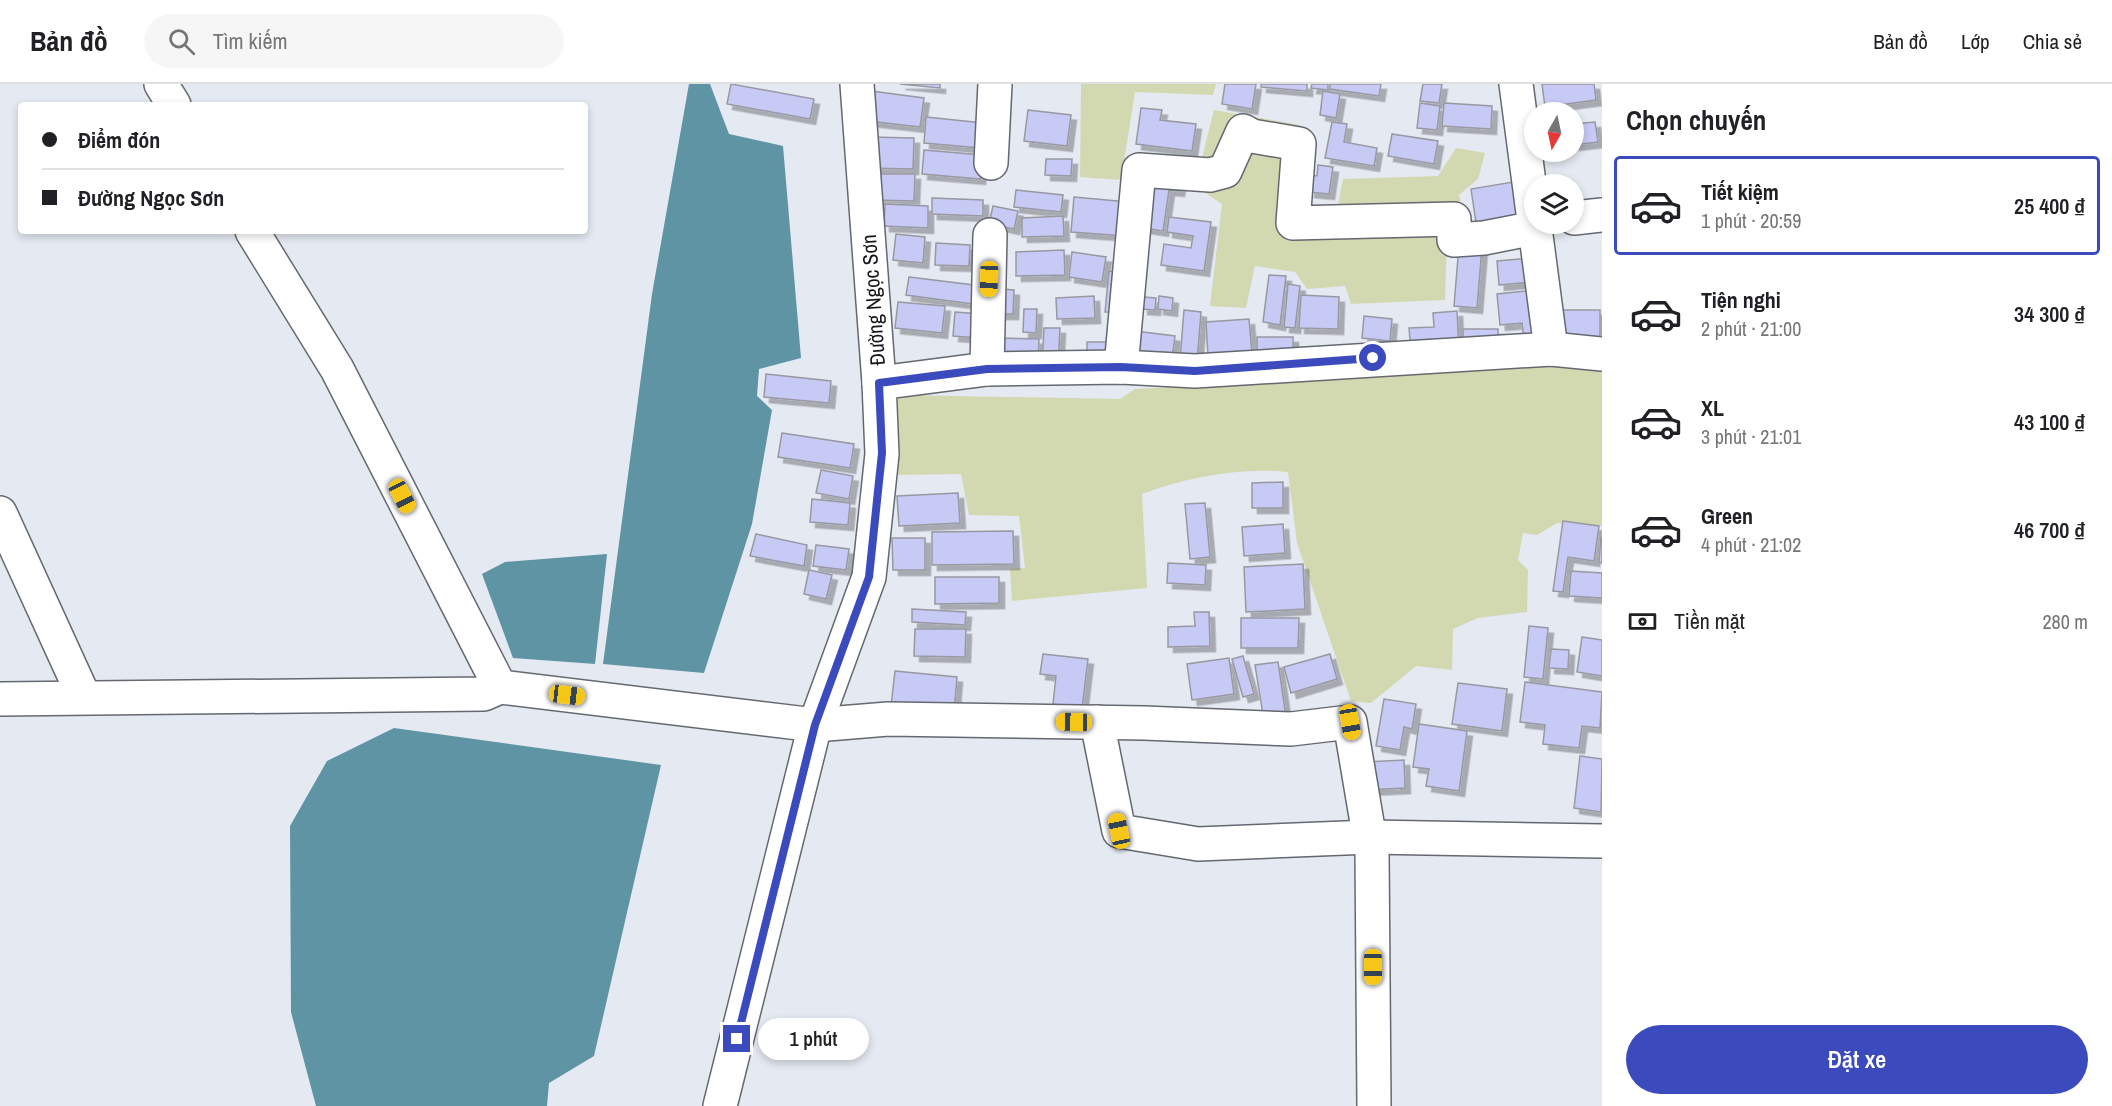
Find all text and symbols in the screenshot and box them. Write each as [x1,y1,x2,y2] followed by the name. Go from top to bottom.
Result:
[144,14,564,68] search box
[30,22,108,60] text: Bản đồ
[165,25,198,58] icon: search
[213,26,288,56] text: Tìm kiếm
[1873,27,1928,56] text: Bản đồ
[1961,27,1990,56] text: Lớp
[2023,27,2082,56] text: Chia sẻ
[1524,102,1584,162] north arrow
[1524,102,1584,234] map controls
[1626,102,1766,138] text: Chọn chuyến
[78,125,160,155] text: Điểm đón
[1524,174,1584,234] button: layers
[1701,177,1779,207] text: Tiết kiệm
[1629,179,1683,233] icon: car
[78,183,224,213] text: Đường Ngọc Sơn
[2014,191,2085,221] text: 25 400 ₫
[1701,207,1801,234] text: 1 phút · 20:59
[854,234,892,366] street label: Đường Ngọc Sơn
[979,261,999,297] car
[1701,285,1781,315] text: Tiện nghi
[1629,287,1683,341] icon: car
[2014,299,2085,329] text: 34 300 ₫
[1701,315,1801,342] text: 2 phút · 21:00
[1359,344,1386,371] route start
[1701,393,1724,423] text: XL
[1629,395,1683,449] icon: car
[2014,407,2085,437] text: 43 100 ₫
[1701,423,1801,450] text: 3 phút · 21:01
[386,476,418,516] car
[1701,501,1753,531] text: Green
[1629,503,1683,557] icon: car
[2014,515,2085,545] text: 46 700 ₫
[1701,531,1801,558] text: 4 phút · 21:02
[1626,605,1659,638] icon: cash
[1674,606,1745,636] text: Tiền mặt
[2042,608,2088,635] text: 280 m
[548,684,586,706] car
[1338,703,1362,741] car
[1056,713,1092,731] car
[1106,812,1132,850] car
[1364,949,1382,985] car
[758,1018,869,1060] callout: 1 phút
[723,1025,750,1052] route end
[790,1025,838,1052] text: 1 phút
[1626,1025,2088,1094] button: Đặt xe

